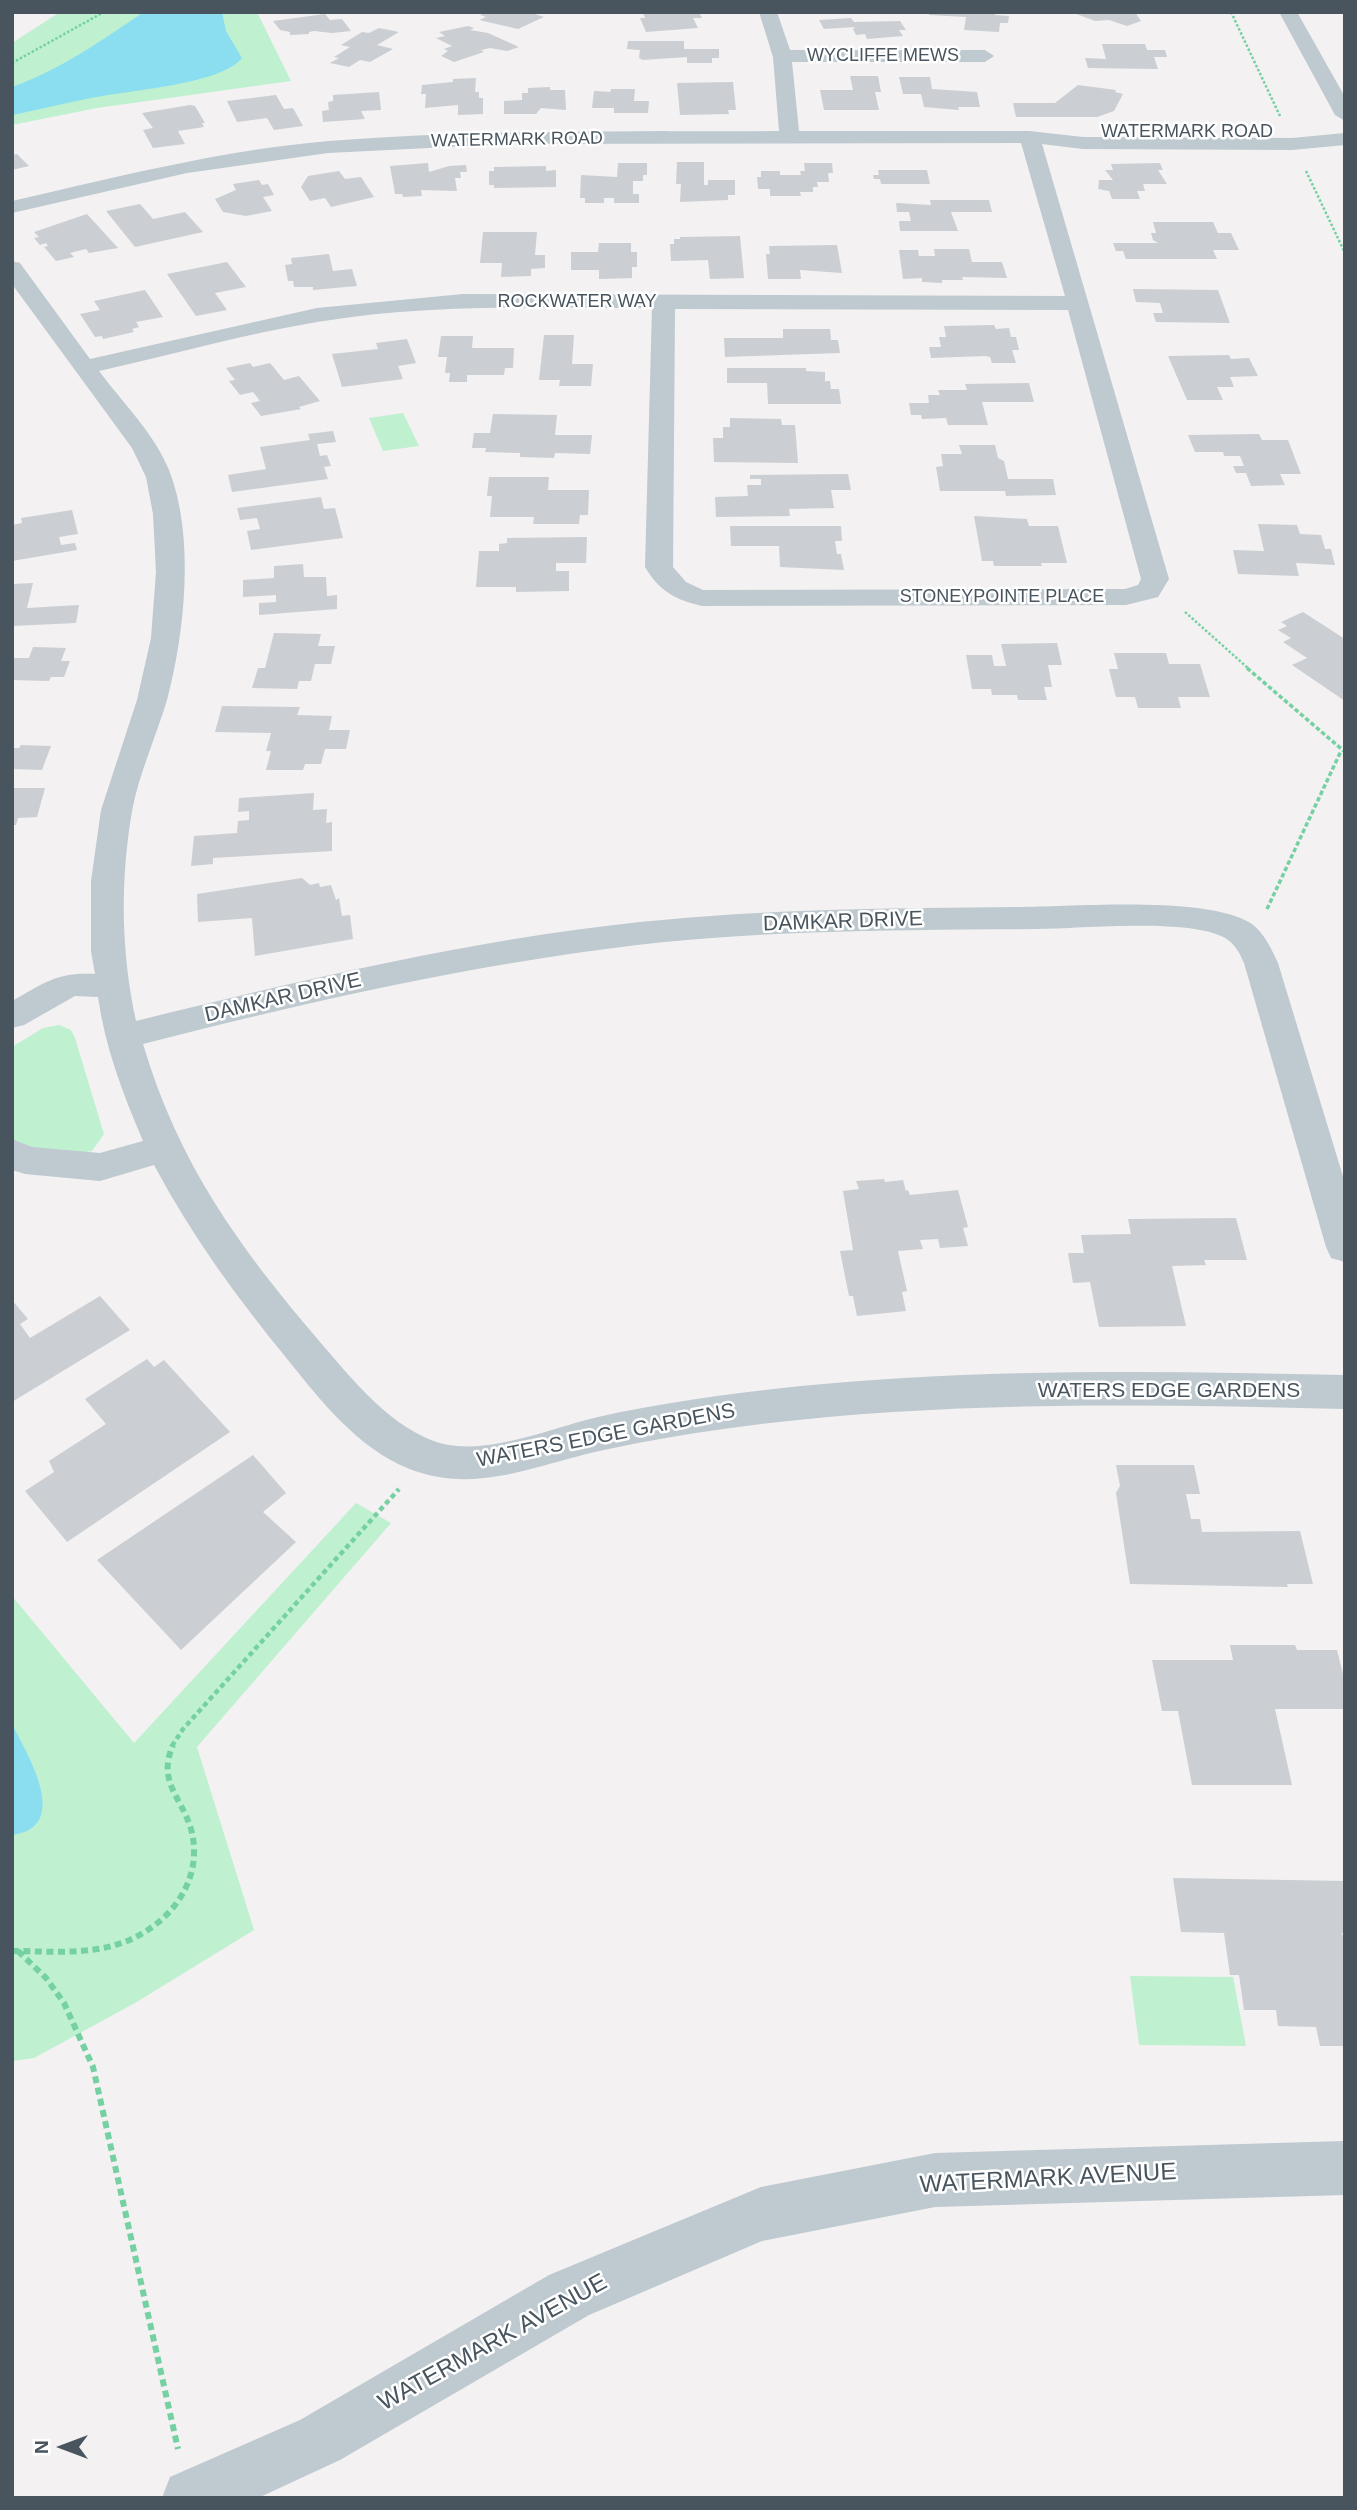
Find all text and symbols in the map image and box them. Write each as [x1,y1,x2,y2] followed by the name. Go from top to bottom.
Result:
[807,45,959,67] street label: WYCLIFFE MEWS
[1101,121,1273,143] street label: WATERMARK ROAD
[431,128,603,152] street label: WATERMARK ROAD
[498,291,656,313] street label: ROCKWATER WAY
[900,586,1104,608] street label: STONEYPOINTE PLACE
[763,907,923,937] street label: DAMKAR DRIVE
[202,968,364,1028] street label: DAMKAR DRIVE
[1038,1378,1300,1404] street label: WATERS EDGE GARDENS
[475,1399,737,1473] street label: WATERS EDGE GARDENS
[919,2158,1177,2200] street label: WATERMARK AVENUE
[374,2268,612,2418] street label: WATERMARK AVENUE
[28,2412,98,2482] north arrow
[31,2440,52,2454] text: N

